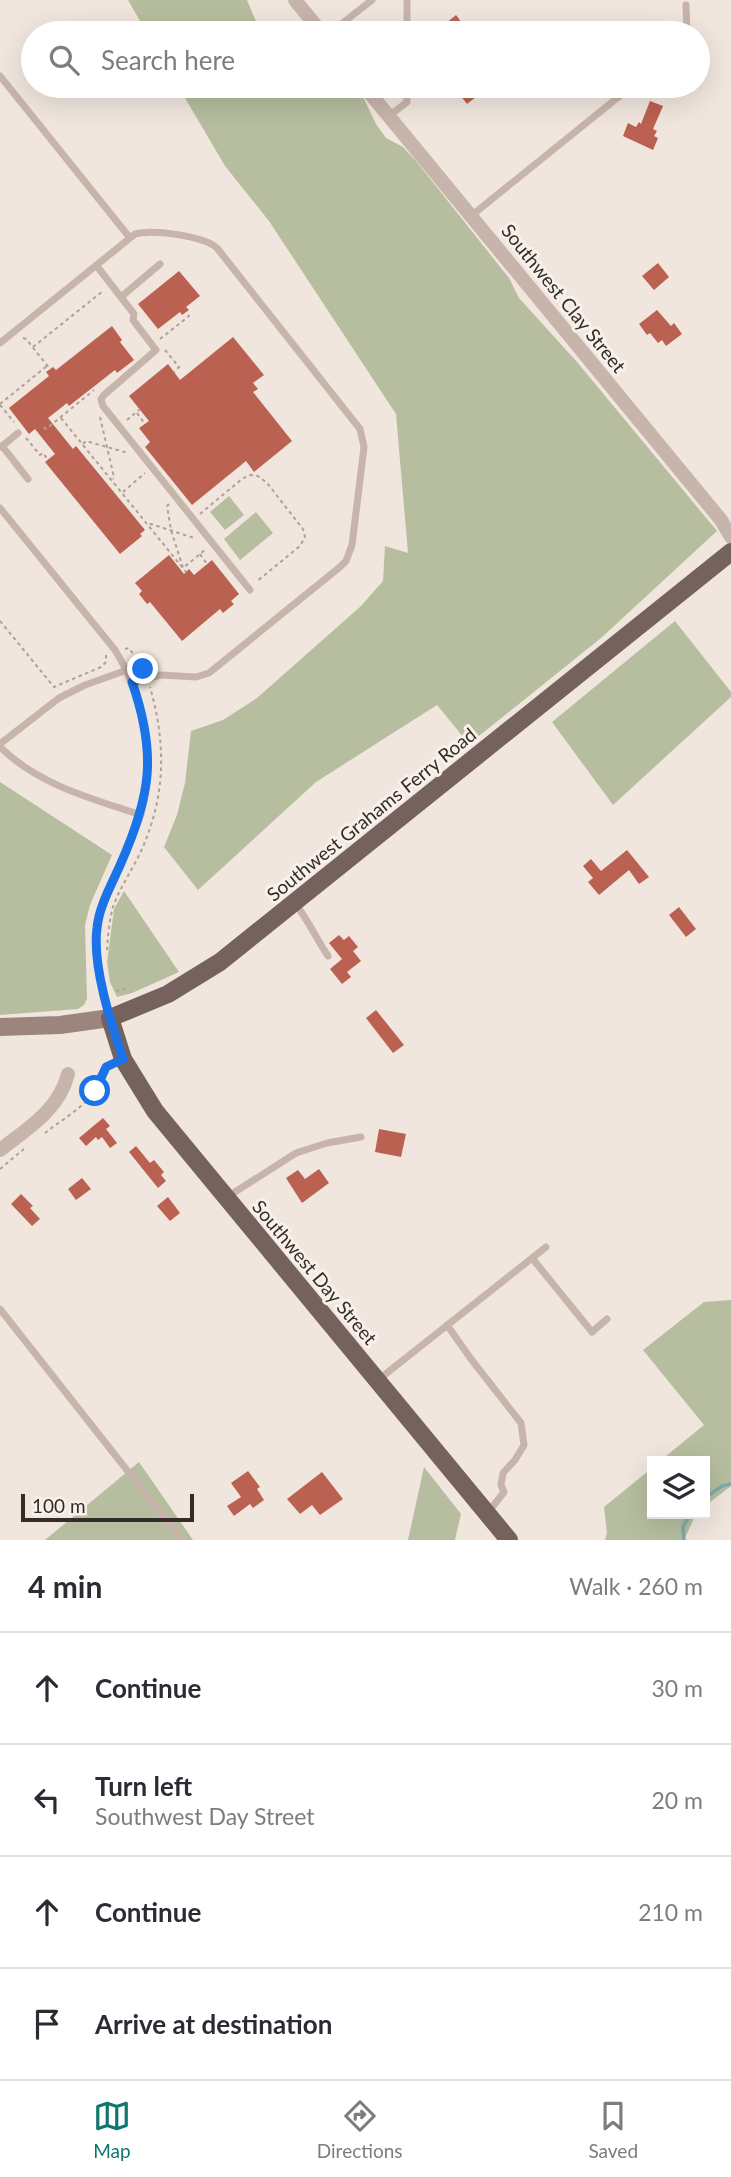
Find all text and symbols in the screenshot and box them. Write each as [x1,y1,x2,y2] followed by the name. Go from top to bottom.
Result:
[21,21,710,98] search box
[45,41,83,79] icon: search
[101,44,235,76] text: Search here
[497,219,631,377] street label: Southwest Clay Street
[127,653,158,684] route end
[262,722,480,906] street label: Southwest Grahams Ferry Road
[79,1075,110,1106] route start
[248,1195,382,1349] street label: Southwest Day Street
[647,1456,710,1519] map controls
[647,1456,710,1519] button: layers
[21,1491,194,1523] scale bar
[32,1494,86,1517] text: 100 m
[28,1568,102,1604] text: 4 min
[569,1572,703,1600] text: Walk · 260 m
[28,1669,66,1707] icon: ahead
[95,1672,201,1704] text: Continue
[652,1674,703,1702] text: 30 m
[95,1770,192,1802] text: Turn left
[28,1781,66,1819] icon: left
[652,1786,703,1814] text: 20 m
[95,1802,315,1830] text: Southwest Day Street
[28,1893,66,1931] icon: ahead
[95,1896,201,1928] text: Continue
[638,1898,703,1926] text: 210 m
[28,2005,66,2043] icon: arrive
[95,2008,332,2040] text: Arrive at destination
[93,2097,131,2162] tab: Map
[317,2097,403,2162] tab: Directions
[588,2097,638,2162] tab: Saved

